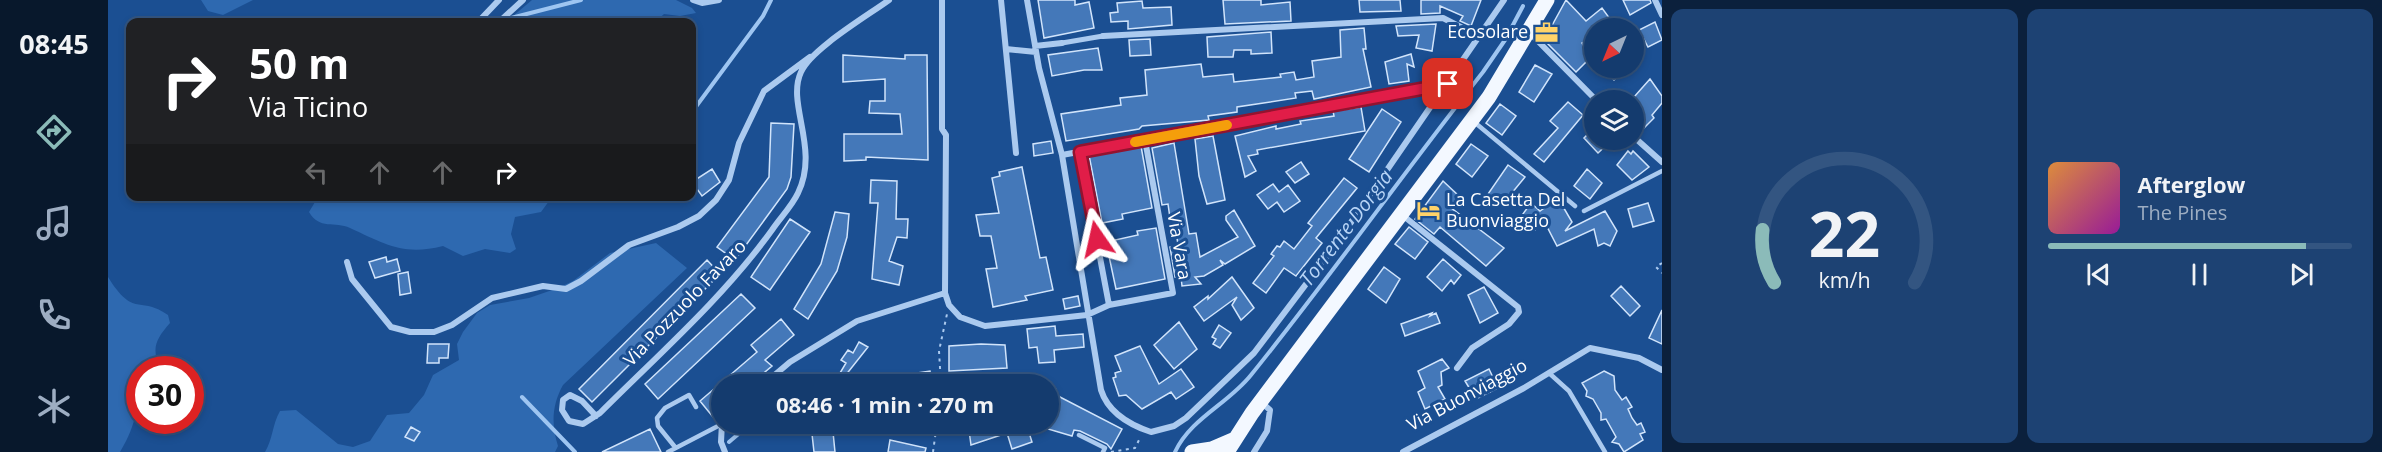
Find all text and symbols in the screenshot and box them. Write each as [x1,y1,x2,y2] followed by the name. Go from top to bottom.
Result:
[1584,18,1644,78] north arrow
[1584,18,1644,150] map controls
[1447,19,1528,43] place label: Ecosolare
[1533,19,1559,45] office icon: Ecosolare
[19,25,89,62] text: 08:45
[249,34,349,91] text: 50 m
[150,42,228,120] icon: right
[1422,58,1473,109] pin
[1431,67,1464,100] icon: arrive
[249,88,368,125] text: Via Ticino
[1584,90,1644,150] button: layers
[33,111,75,153] icon: directions
[300,156,333,189] icon: left
[363,156,396,189] icon: ahead
[426,156,459,189] icon: ahead
[489,156,522,189] icon: right
[1293,164,1398,292] water label: Torrente Dorgia
[2138,169,2245,199] text: Afterglow
[1446,187,1565,232] place label: La Casetta Del Buonviaggio
[1809,190,1880,275] text: 22
[1415,197,1441,223] hotel icon: La Casetta Del Buonviaggio
[2138,199,2227,226] text: The Pines
[33,202,75,244] icon: music
[1065,207,1129,271] position arrow
[1162,210,1198,281] street label: Via Vara
[618,234,751,371] street label: Via Pozzuolo Favaro
[2082,258,2115,291] icon: previous
[2183,258,2216,291] icon: pause
[2285,258,2318,291] icon: next
[1818,265,1870,294] text: km/h
[33,294,75,336] icon: phone
[1402,352,1531,436] street label: Via Buonviaggio
[126,356,204,434] speed limit sign: 30
[33,385,75,427] icon: climate
[776,389,994,419] text: 08:46 · 1 min · 270 m

